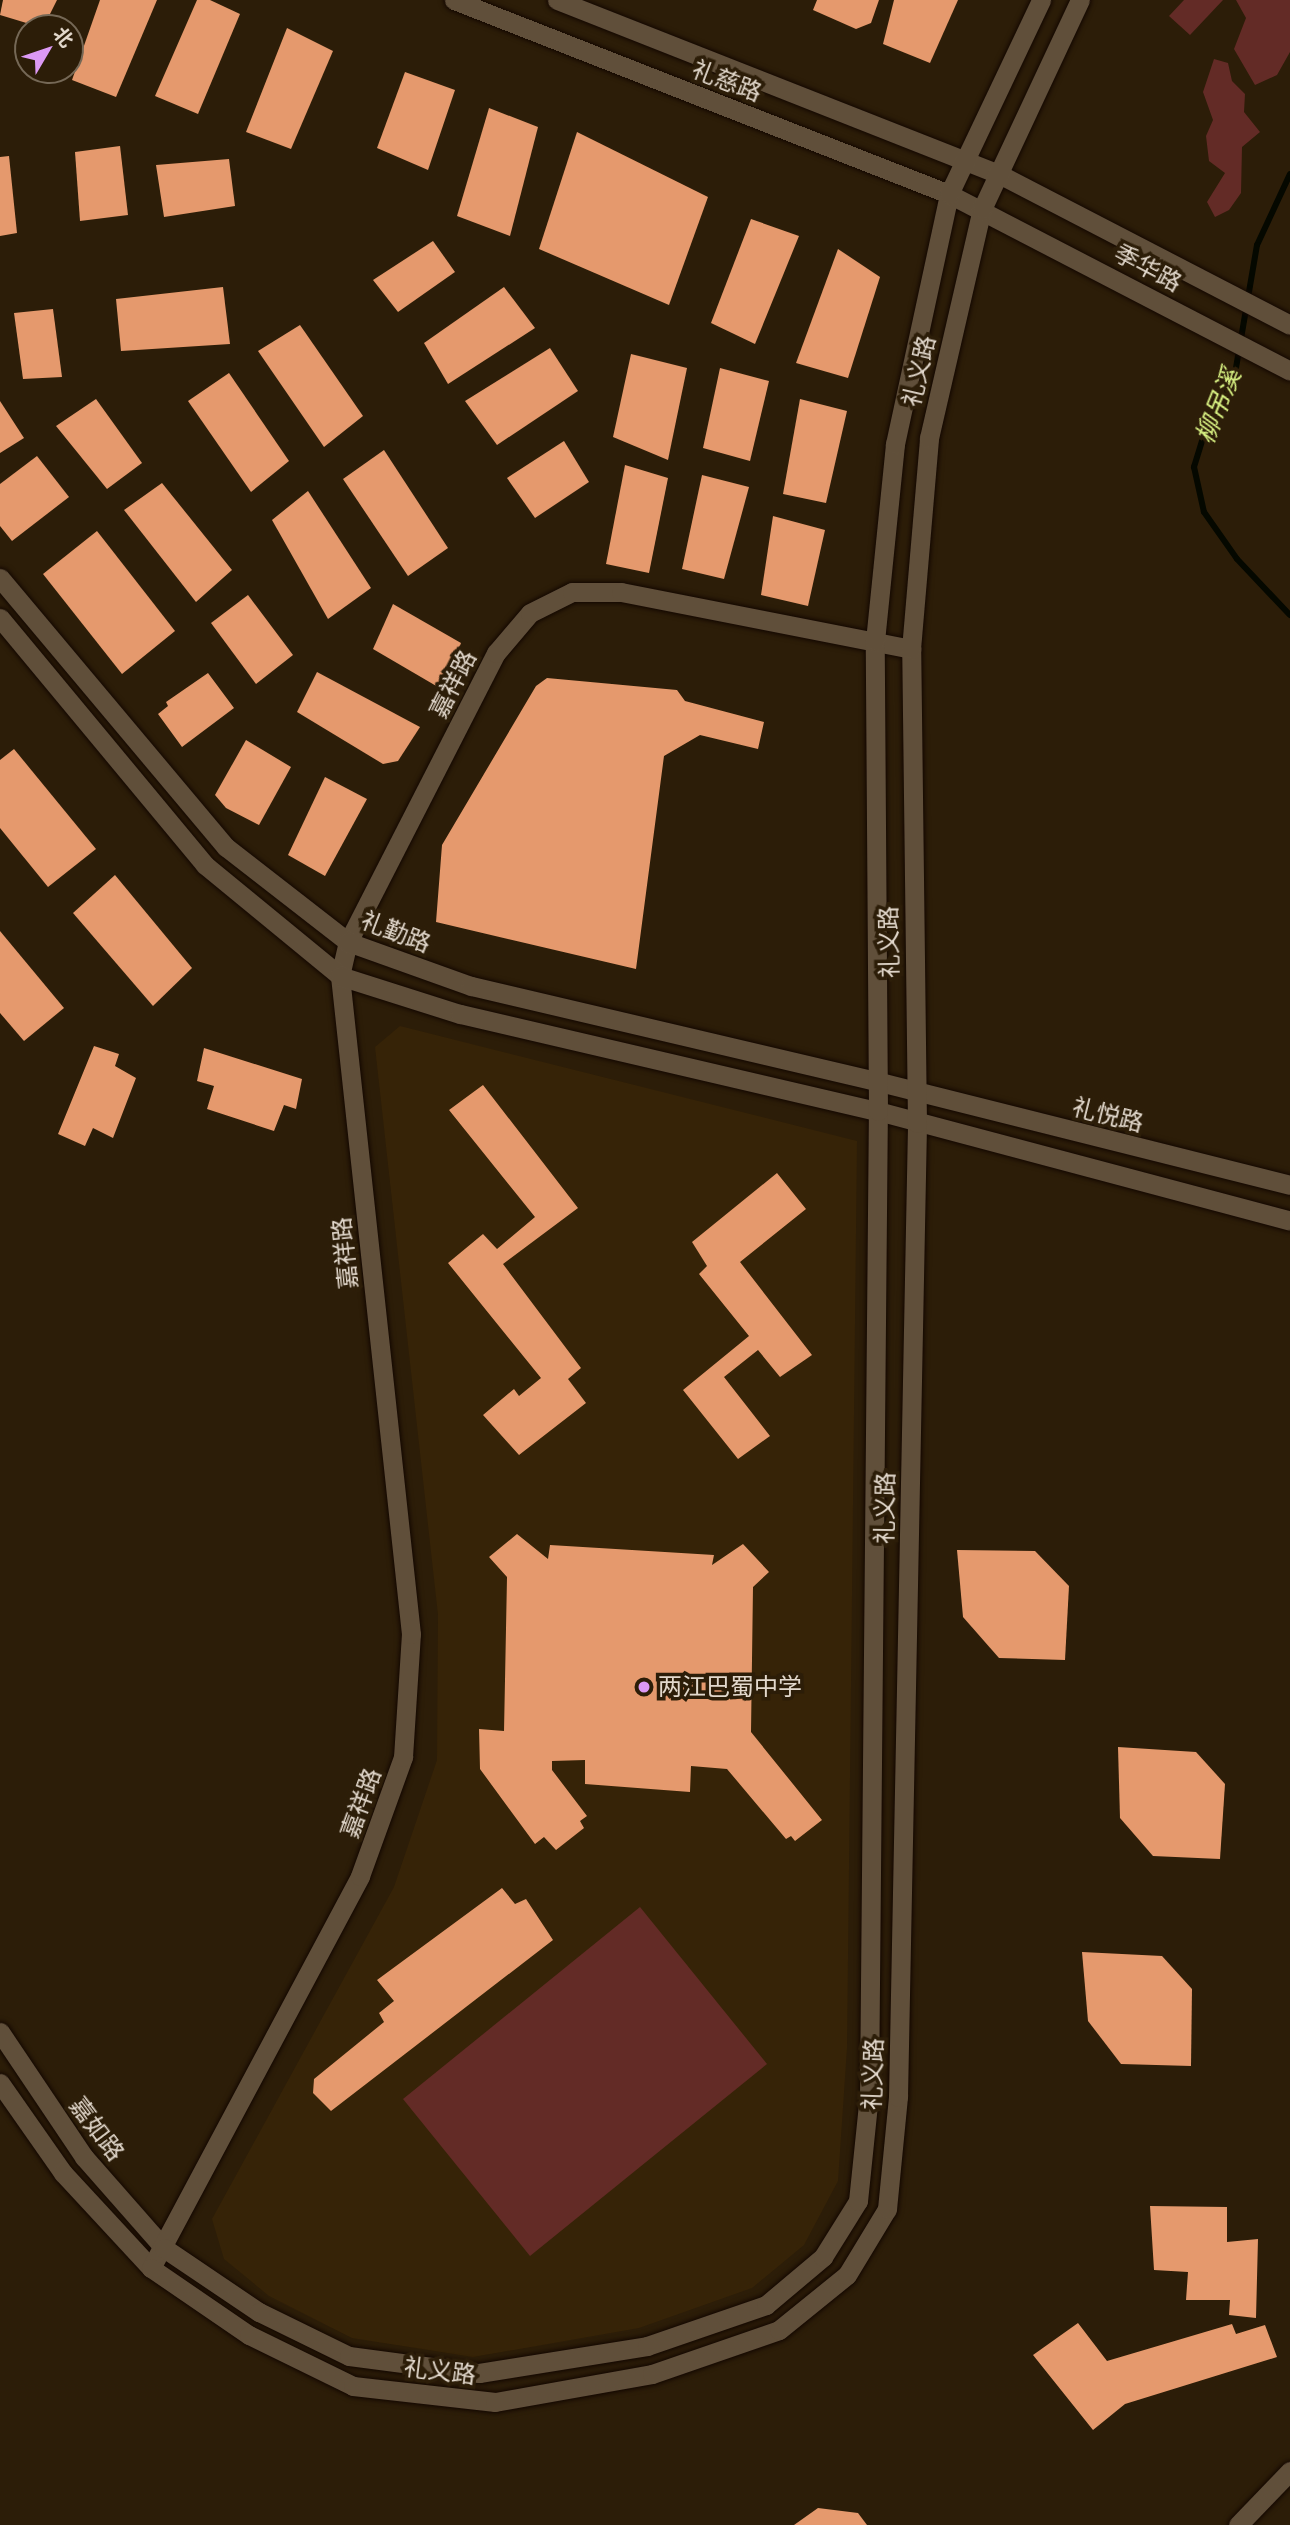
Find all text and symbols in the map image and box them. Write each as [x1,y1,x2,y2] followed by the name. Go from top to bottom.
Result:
[14,14,84,84] north arrow
[48,22,79,52] text: 北
[688,55,766,107] street label: 礼慈路
[1109,238,1187,298] street label: 季华路
[897,333,941,409] street label: 礼义路
[1189,364,1247,448] water label: 柳吊溪
[424,645,482,723] street label: 嘉祥路
[357,906,435,958] street label: 礼勤路
[874,906,904,978] street label: 礼义路
[1070,1092,1146,1138] street label: 礼悦路
[327,1216,363,1290] street label: 嘉祥路
[870,1472,900,1544] street label: 礼义路
[658,1673,802,1701] place label: 两江巴蜀中学
[636,1679,652,1695] marker: 两江巴蜀中学
[335,1764,387,1842] street label: 嘉祥路
[857,2038,889,2110] street label: 礼义路
[64,2092,130,2166] street label: 嘉如路
[403,2352,477,2390] street label: 礼义路

